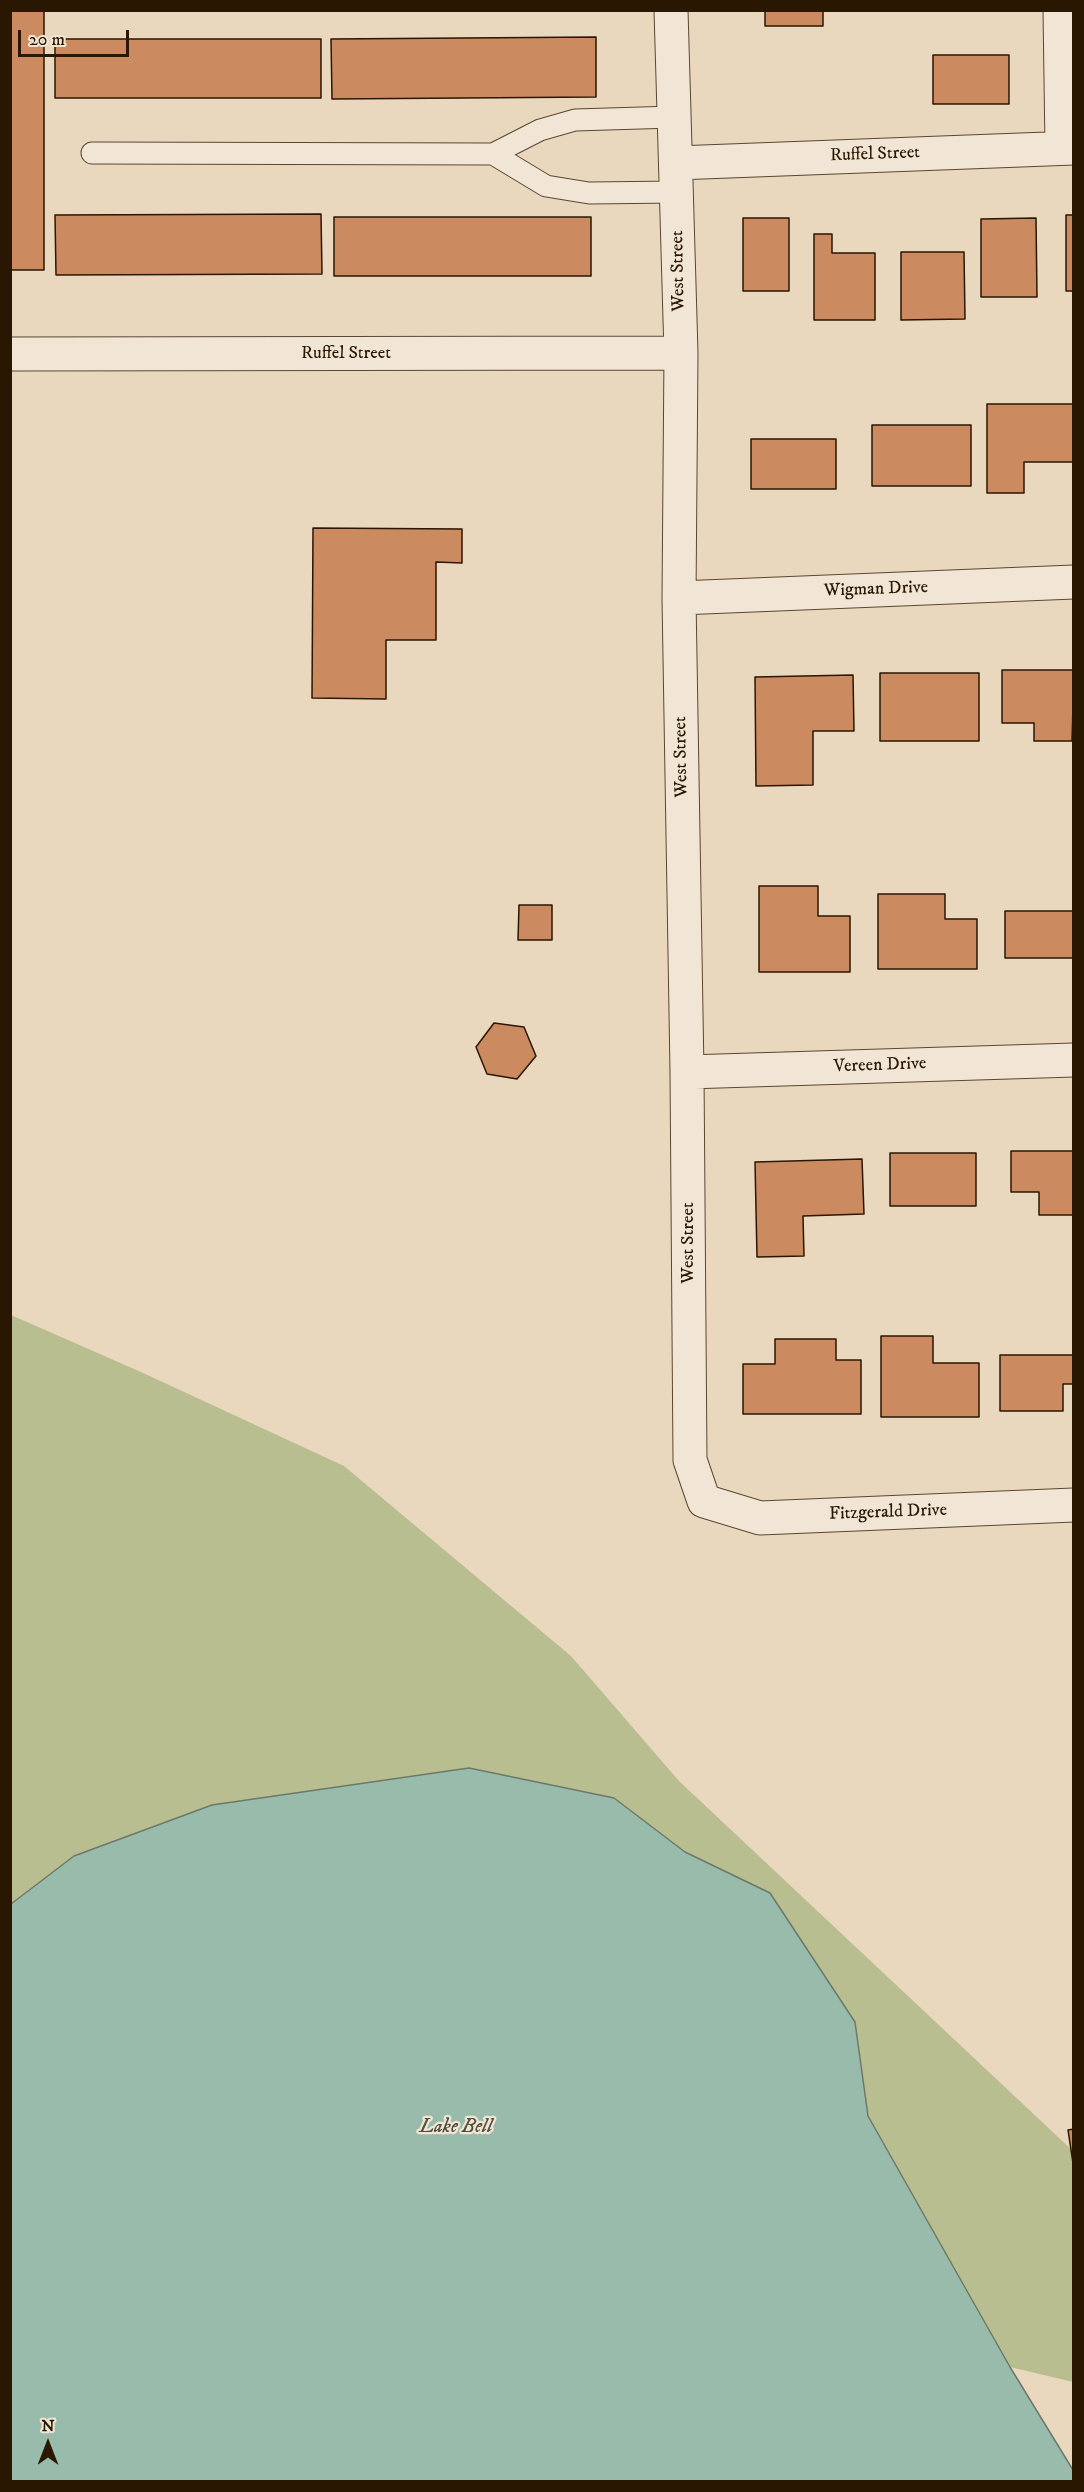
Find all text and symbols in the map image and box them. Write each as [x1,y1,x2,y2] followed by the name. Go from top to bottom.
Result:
[21,18,132,56] scale bar
[29,29,65,51] text: 20 m
[830,143,920,167] street label: Ruffel Street
[667,230,691,312] street label: West Street
[301,343,391,365] street label: Ruffel Street
[823,577,929,603] street label: Wigman Drive
[670,716,694,798] street label: West Street
[833,1054,927,1078] street label: Vereen Drive
[678,1202,700,1284] street label: West Street
[829,1500,947,1526] street label: Fitzgerald Drive
[419,2116,493,2140] water label: Lake Bell
[18,2414,78,2474] north arrow
[41,2416,55,2436] text: N

